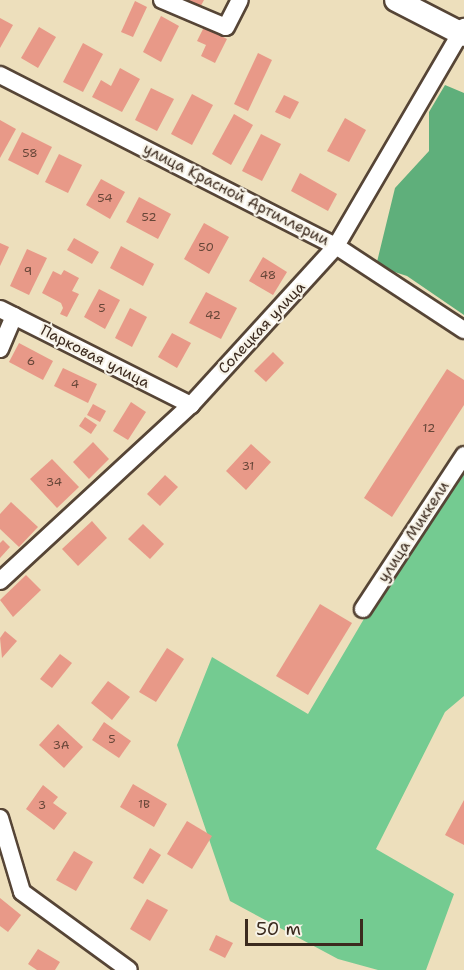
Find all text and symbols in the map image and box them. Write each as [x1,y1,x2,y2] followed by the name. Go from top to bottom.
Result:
[140,140,332,250] street label: улица Красной Артиллерии
[22,147,38,161] house number: 58
[97,192,113,206] house number: 54
[141,211,157,225] house number: 52
[198,241,214,255] house number: 50
[24,265,32,279] house number: 9
[260,269,276,283] house number: 48
[215,278,309,378] street label: Солецкая улица
[98,302,106,316] house number: 5
[205,309,221,323] house number: 42
[37,322,153,392] street label: Парковая улица
[27,355,35,369] house number: 6
[71,378,79,392] house number: 4
[423,422,435,436] house number: 12
[242,460,254,474] house number: 31
[46,476,62,490] house number: 34
[375,478,453,586] street label: улица Миккели
[108,733,116,747] house number: 5
[52,739,70,753] house number: 3А
[138,798,150,812] house number: 1В
[38,799,46,813] house number: 3
[248,907,366,945] scale bar
[256,917,301,941] text: 50 m

